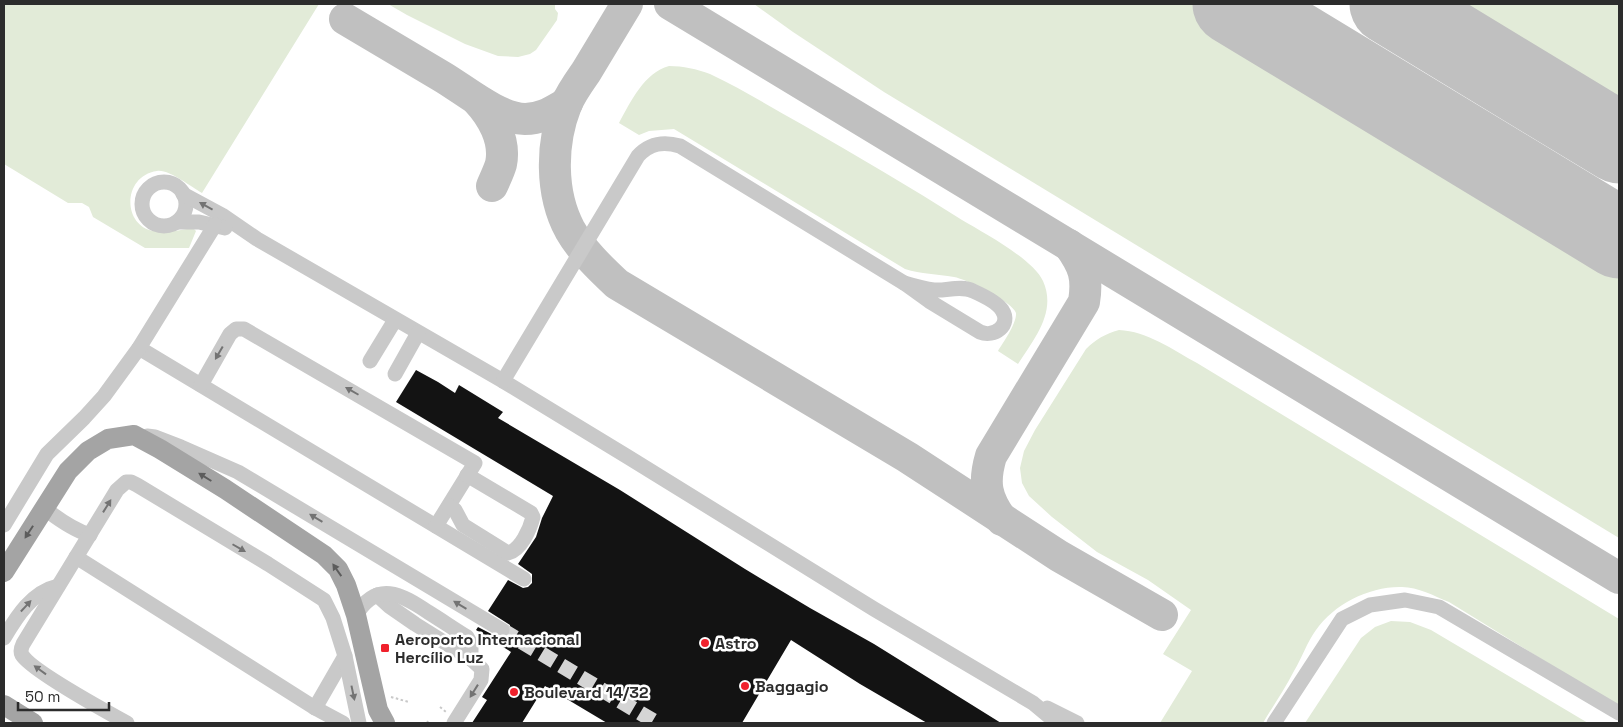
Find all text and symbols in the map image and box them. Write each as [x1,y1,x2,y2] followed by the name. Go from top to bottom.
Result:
[199,201,213,210] one-way arrow
[215,345,223,360] one-way arrow
[346,386,359,395] one-way arrow
[198,472,211,481] one-way arrow
[103,499,112,513] one-way arrow
[310,513,323,522] one-way arrow
[24,525,34,539] one-way arrow
[233,543,246,552] one-way arrow
[332,563,342,577] one-way arrow
[454,600,467,609] one-way arrow
[20,601,32,613] one-way arrow
[395,629,580,668] place label: Aeroporto Internacional Hercílio Luz
[715,633,757,654] place label: Astro
[699,637,711,649] marker: Astro
[379,642,391,654] marker: Aeroporto Internacional Hercílio Luz
[33,665,47,675] one-way arrow
[755,676,829,697] place label: Baggagio
[18,680,109,712] scale bar
[739,680,751,692] marker: Baggagio
[524,682,649,703] place label: Boulevard 14/32
[469,685,478,698] one-way arrow
[349,686,357,702] one-way arrow
[508,686,520,698] marker: Boulevard 14/32
[25,687,60,706] text: 50 m

